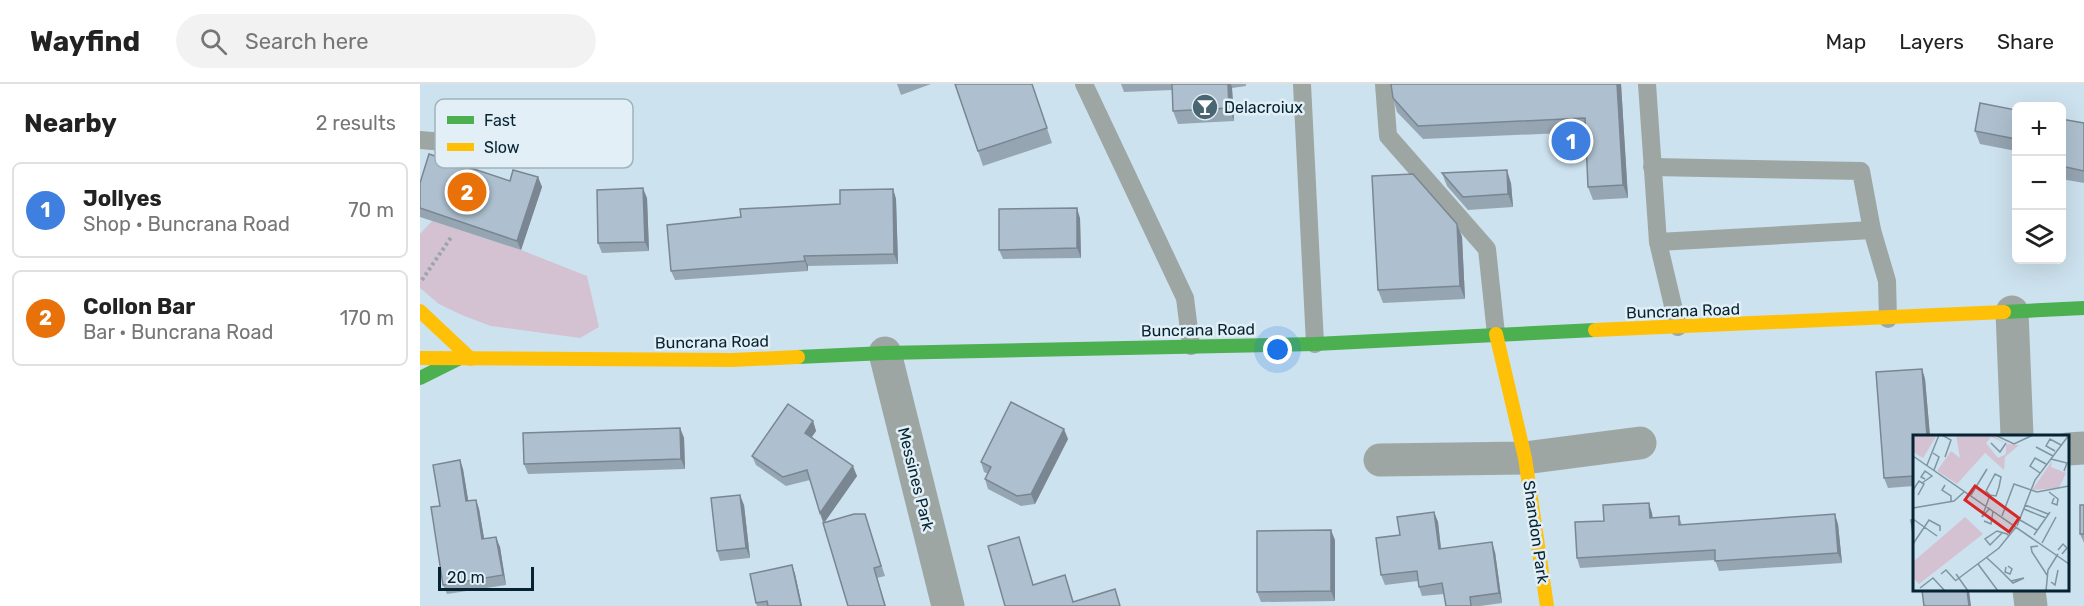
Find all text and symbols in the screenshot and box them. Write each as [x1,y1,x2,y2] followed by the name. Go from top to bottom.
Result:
[176,14,596,68] search box
[30,25,140,58] text: Wayfind
[197,25,230,58] icon: search
[245,28,369,55] text: Search here
[1825,29,1866,54] text: Map
[1899,29,1964,54] text: Layers
[1997,29,2054,54] text: Share
[1190,92,1220,122] bar icon: Delacroiux
[1224,98,1303,117] place label: Delacroiux
[435,99,633,168] legend
[2012,102,2066,264] map controls
[2012,102,2066,156] button: +
[24,108,117,139] text: Nearby
[316,111,396,135] text: 2 results
[484,111,516,130] text: Fast
[1552,118,1590,164] pin: 1
[484,138,520,157] text: Slow
[2012,156,2066,210] button: −
[448,170,486,214] pin: 2
[83,185,162,212] text: Jollyes
[41,198,50,222] text: 1
[348,198,394,222] text: 70 m
[2012,210,2066,264] button: layers
[83,212,290,236] text: Shop · Buncrana Road
[83,293,195,320] text: Collon Bar
[1626,300,1740,322] street label: Buncrana Road
[39,306,52,330] text: 2
[340,306,394,330] text: 170 m
[83,320,273,344] text: Bar · Buncrana Road
[1141,320,1255,340] street label: Buncrana Road
[655,332,769,352] street label: Buncrana Road
[1263,335,1292,364] your location
[894,425,938,533] street label: Messines Park
[1913,435,2069,591] inset map
[1519,479,1553,585] street label: Shandon Park
[438,564,534,592] scale bar
[447,568,485,587] text: 20 m

